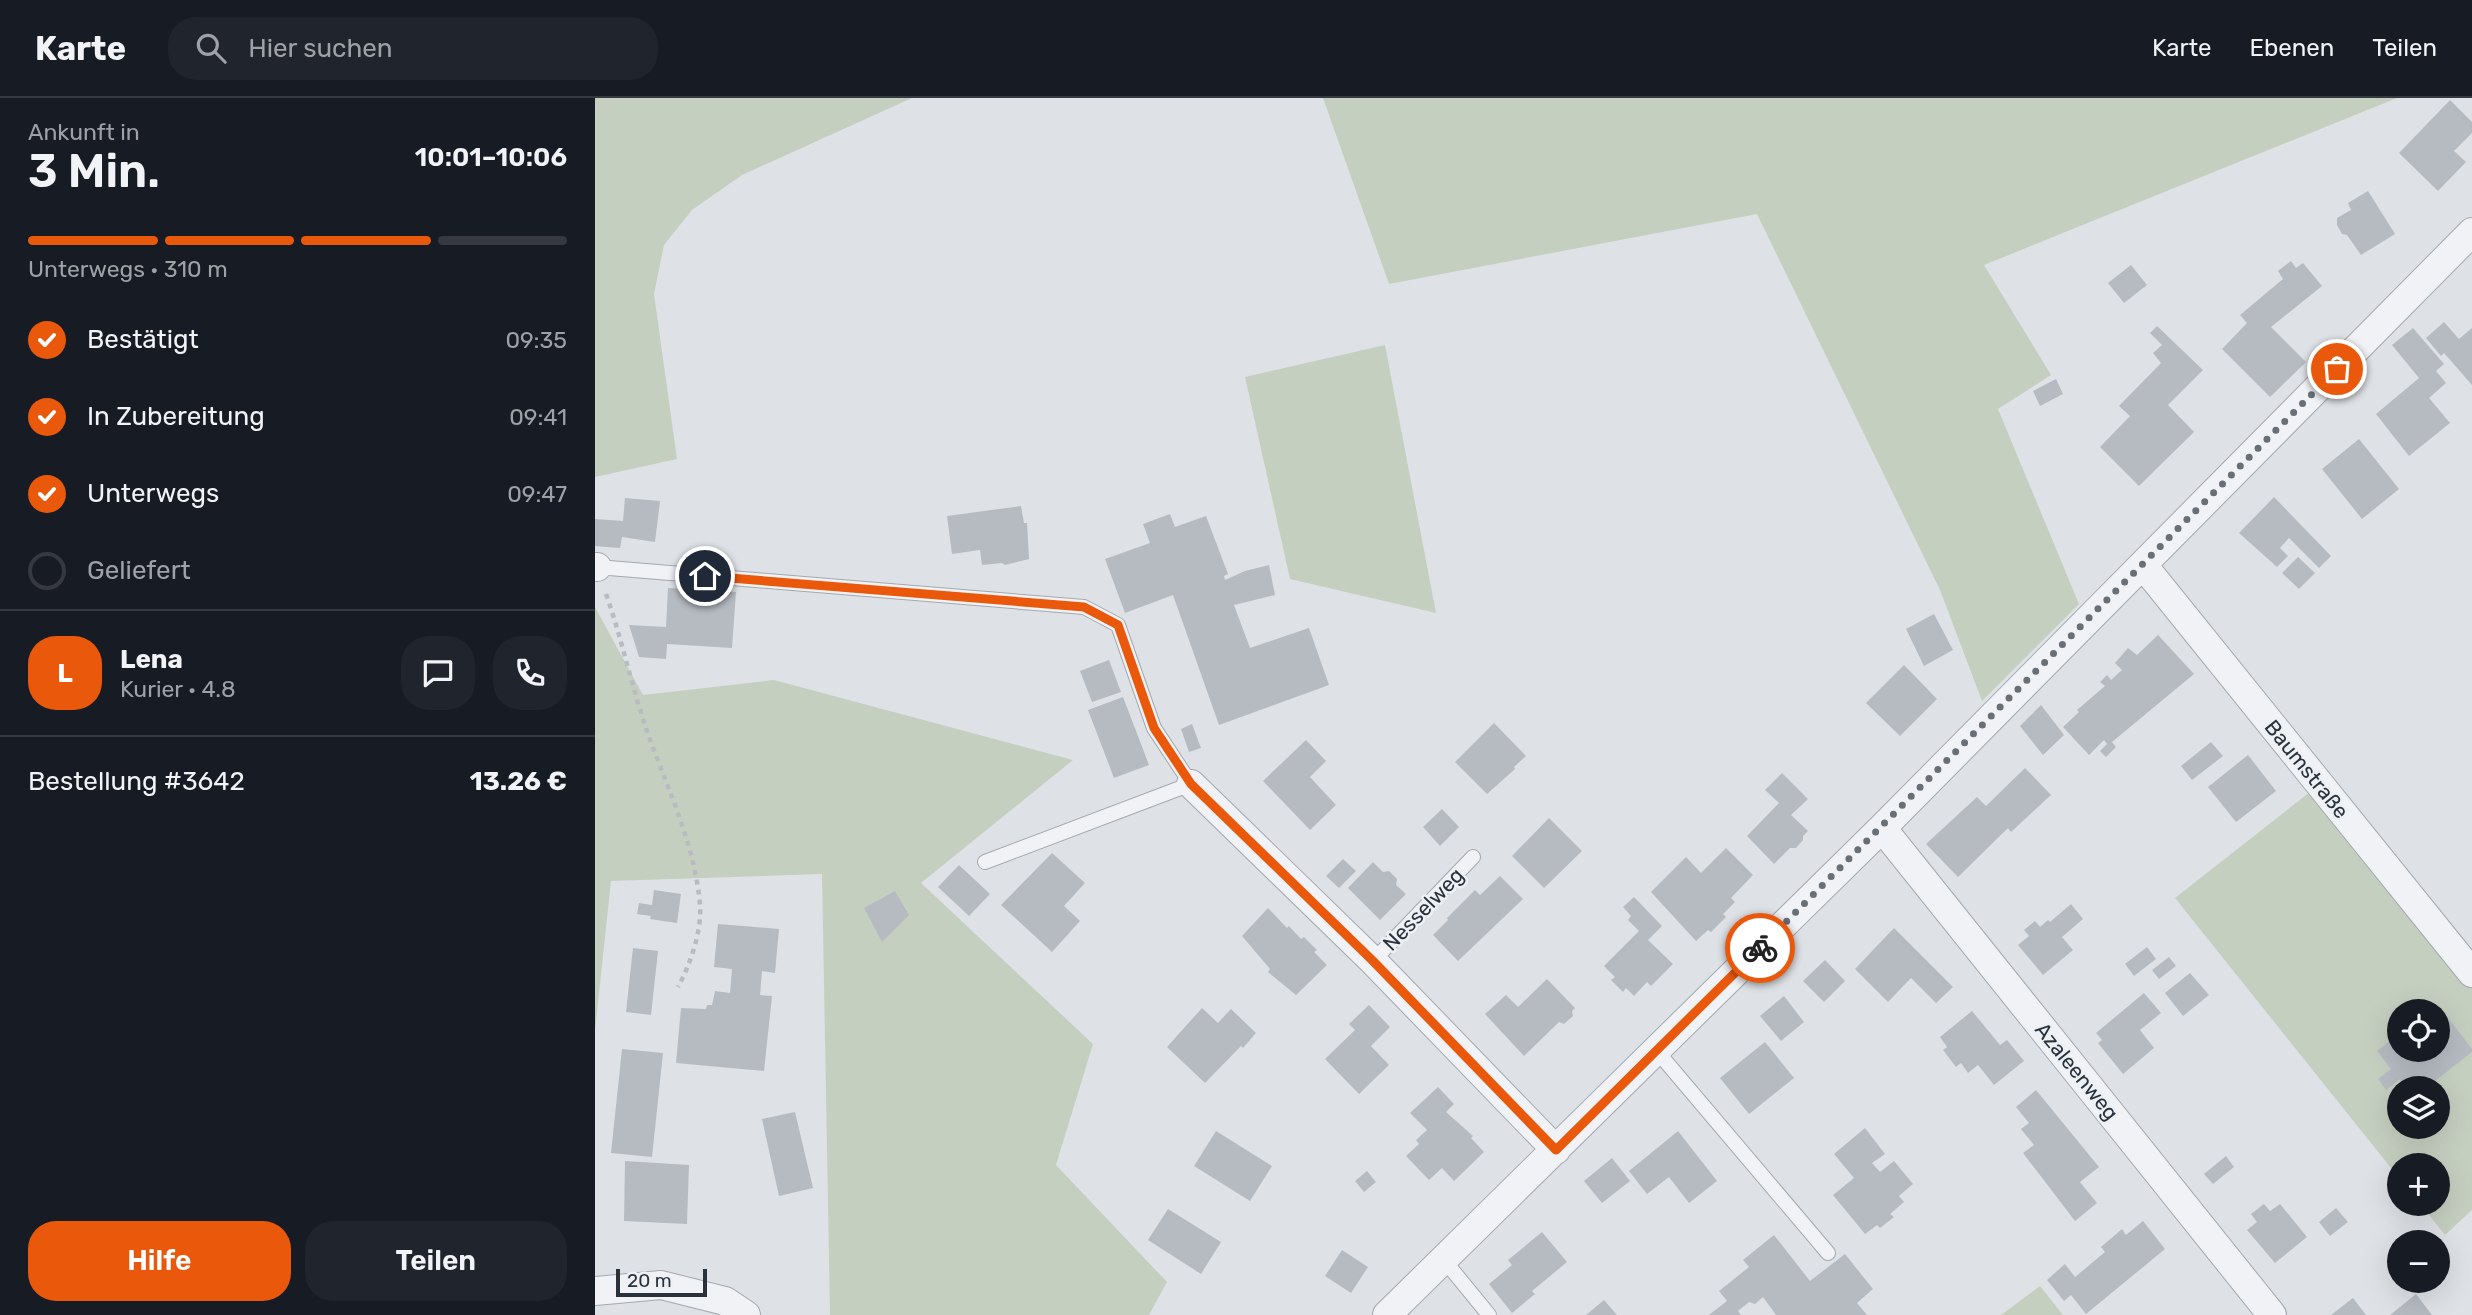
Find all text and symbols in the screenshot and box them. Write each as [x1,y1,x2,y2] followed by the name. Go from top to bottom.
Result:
[168,17,658,80] search box
[35,29,126,68] text: Karte
[192,29,230,67] icon: search
[248,33,393,64] text: Hier suchen
[2152,34,2212,62] text: Karte
[2250,34,2334,62] text: Ebenen
[2372,34,2437,62] text: Teilen
[28,118,140,146] text: Ankunft in
[415,142,567,173] text: 10:01–10:06
[28,144,160,199] text: 3 Min.
[28,255,228,283] text: Unterwegs · 310 m
[28,321,66,359] icon: check
[87,324,199,355] text: Bestätigt
[505,326,567,354] text: 09:35
[2307,339,2367,399] pin
[2318,350,2356,388] icon: bag
[28,398,66,436] icon: check
[87,401,265,432] text: In Zubereitung
[509,403,567,431] text: 09:41
[28,475,66,513] icon: check
[87,478,219,509] text: Unterwegs
[507,480,567,508] text: 09:47
[675,546,735,606] pin
[87,555,191,586] text: Geliefert
[686,557,724,595] icon: home
[401,636,475,710] button: chat
[493,636,567,710] button: phone
[120,644,183,675] text: Lena
[57,658,73,689] text: L
[120,675,236,703] text: Kurier · 4.8
[2260,715,2354,823] street label: Baumstraße
[28,766,245,797] text: Bestellung #3642
[470,766,567,797] text: 13.26 €
[1377,862,1469,956] street label: Nesselweg
[1725,913,1795,983] courier
[1741,929,1779,967] icon: bike
[2387,999,2450,1293] map controls
[2387,999,2450,1062] button: locate
[2030,1017,2124,1125] street label: Azaleenweg
[2387,1076,2450,1139] button: layers
[2387,1153,2450,1216] button: +
[28,1221,291,1301] button: Hilfe
[305,1221,567,1301] button: Teilen
[2387,1230,2450,1293] button: −
[616,1266,707,1298] scale bar
[627,1269,672,1292] text: 20 m

